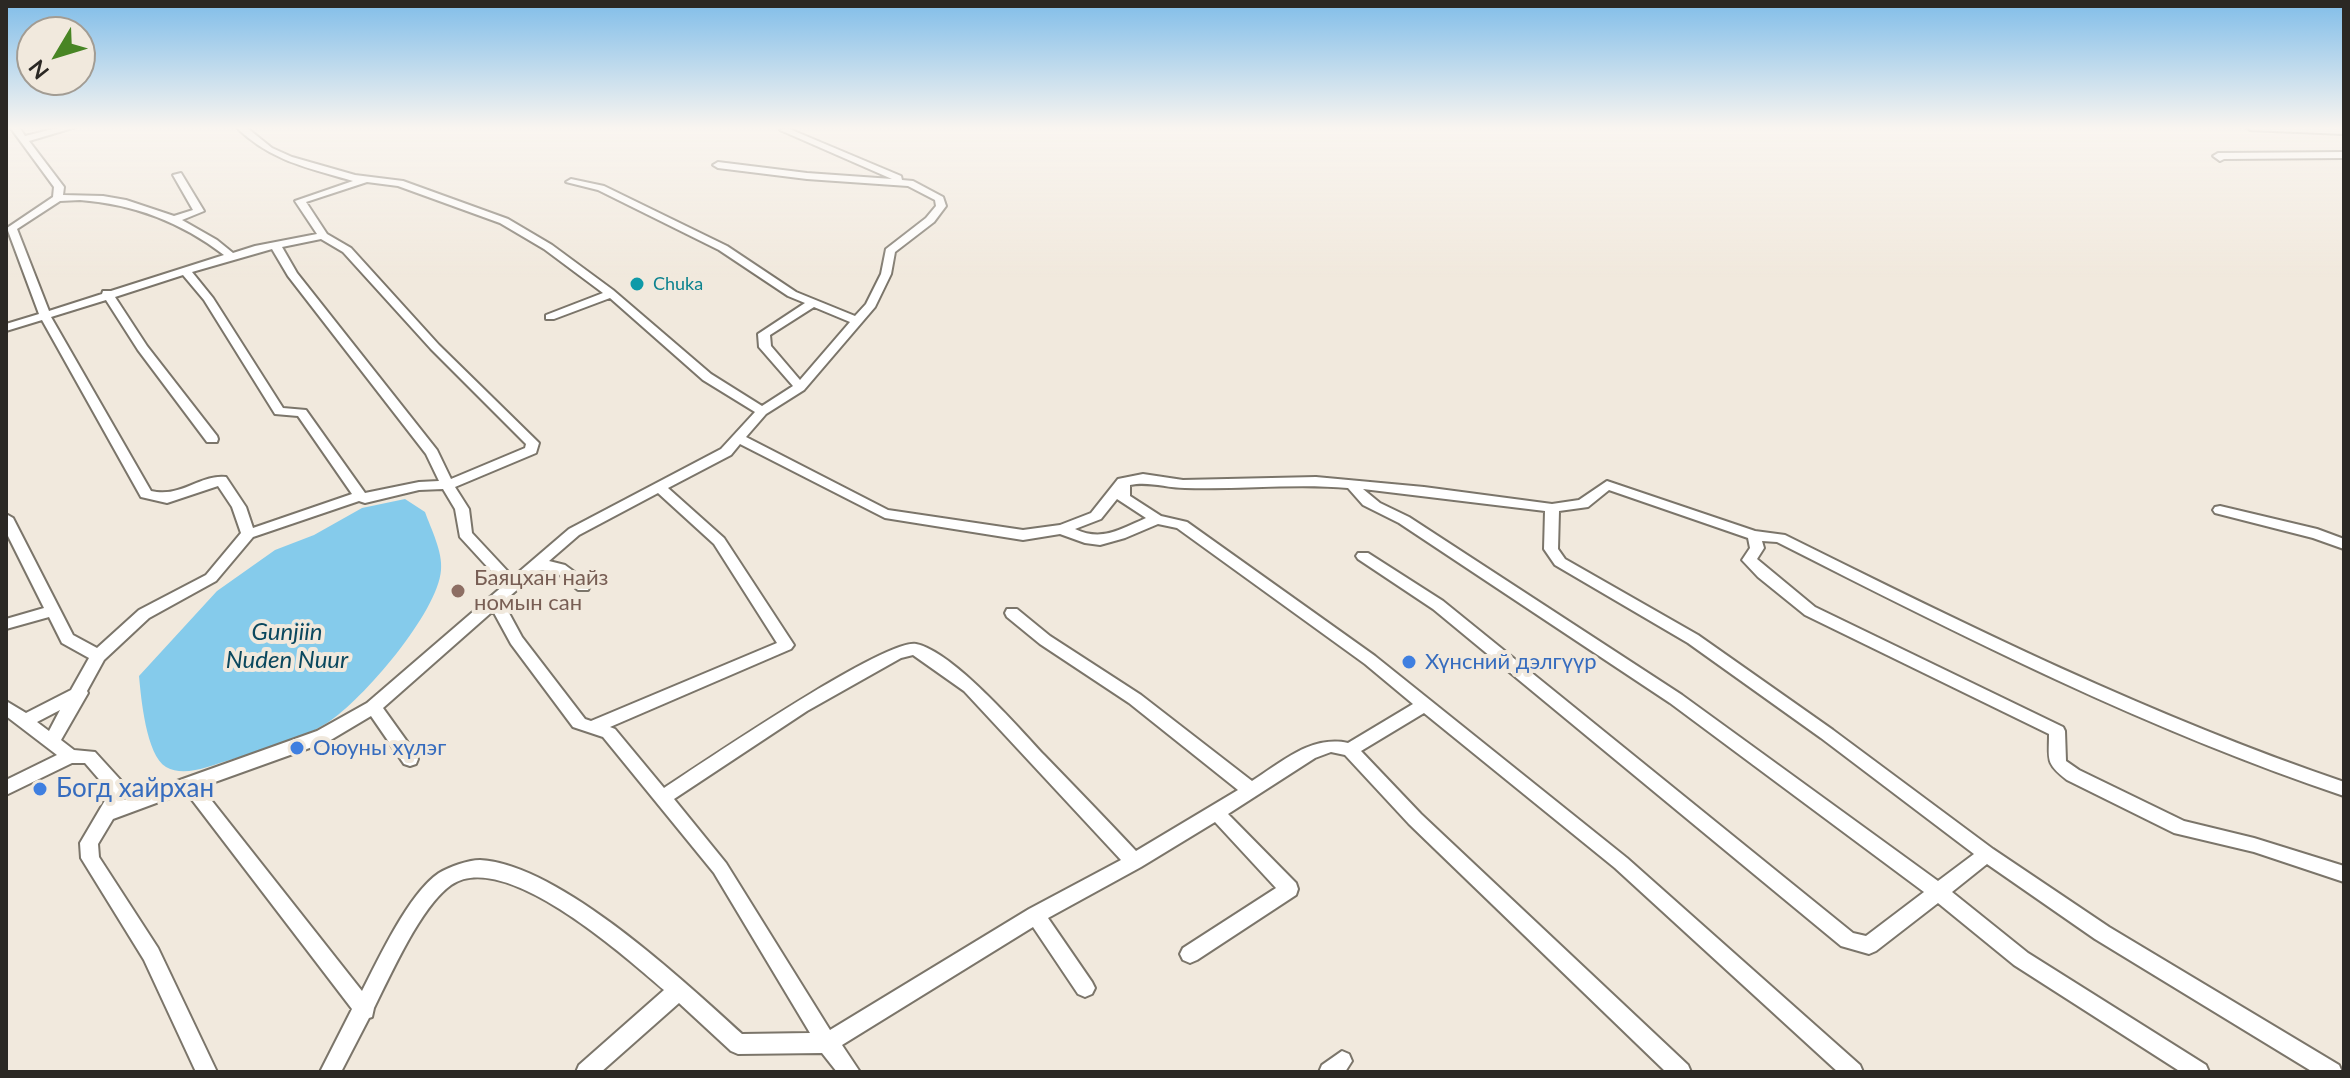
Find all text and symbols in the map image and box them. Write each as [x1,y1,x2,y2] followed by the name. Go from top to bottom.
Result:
[16,16,96,96] north arrow
[22,55,54,85] text: N
[653,273,703,295] place label: Chuka
[628,275,646,293] marker: Chuka
[474,565,608,616] place label: Баяцхан найз номын сан
[449,582,467,600] marker: Баяцхан найз номын сан
[226,618,348,674] water label: Gunjiin Nuden Nuur
[1425,649,1597,675] place label: Хүнсний дэлгүүр
[1400,653,1418,671] marker: Хүнсний дэлгүүр
[313,735,446,761] place label: Оюуны хүлэг
[288,739,306,757] marker: Оюуны хүлэг
[56,773,214,805] place label: Богд хайрхан
[31,780,49,798] marker: Богд хайрхан

